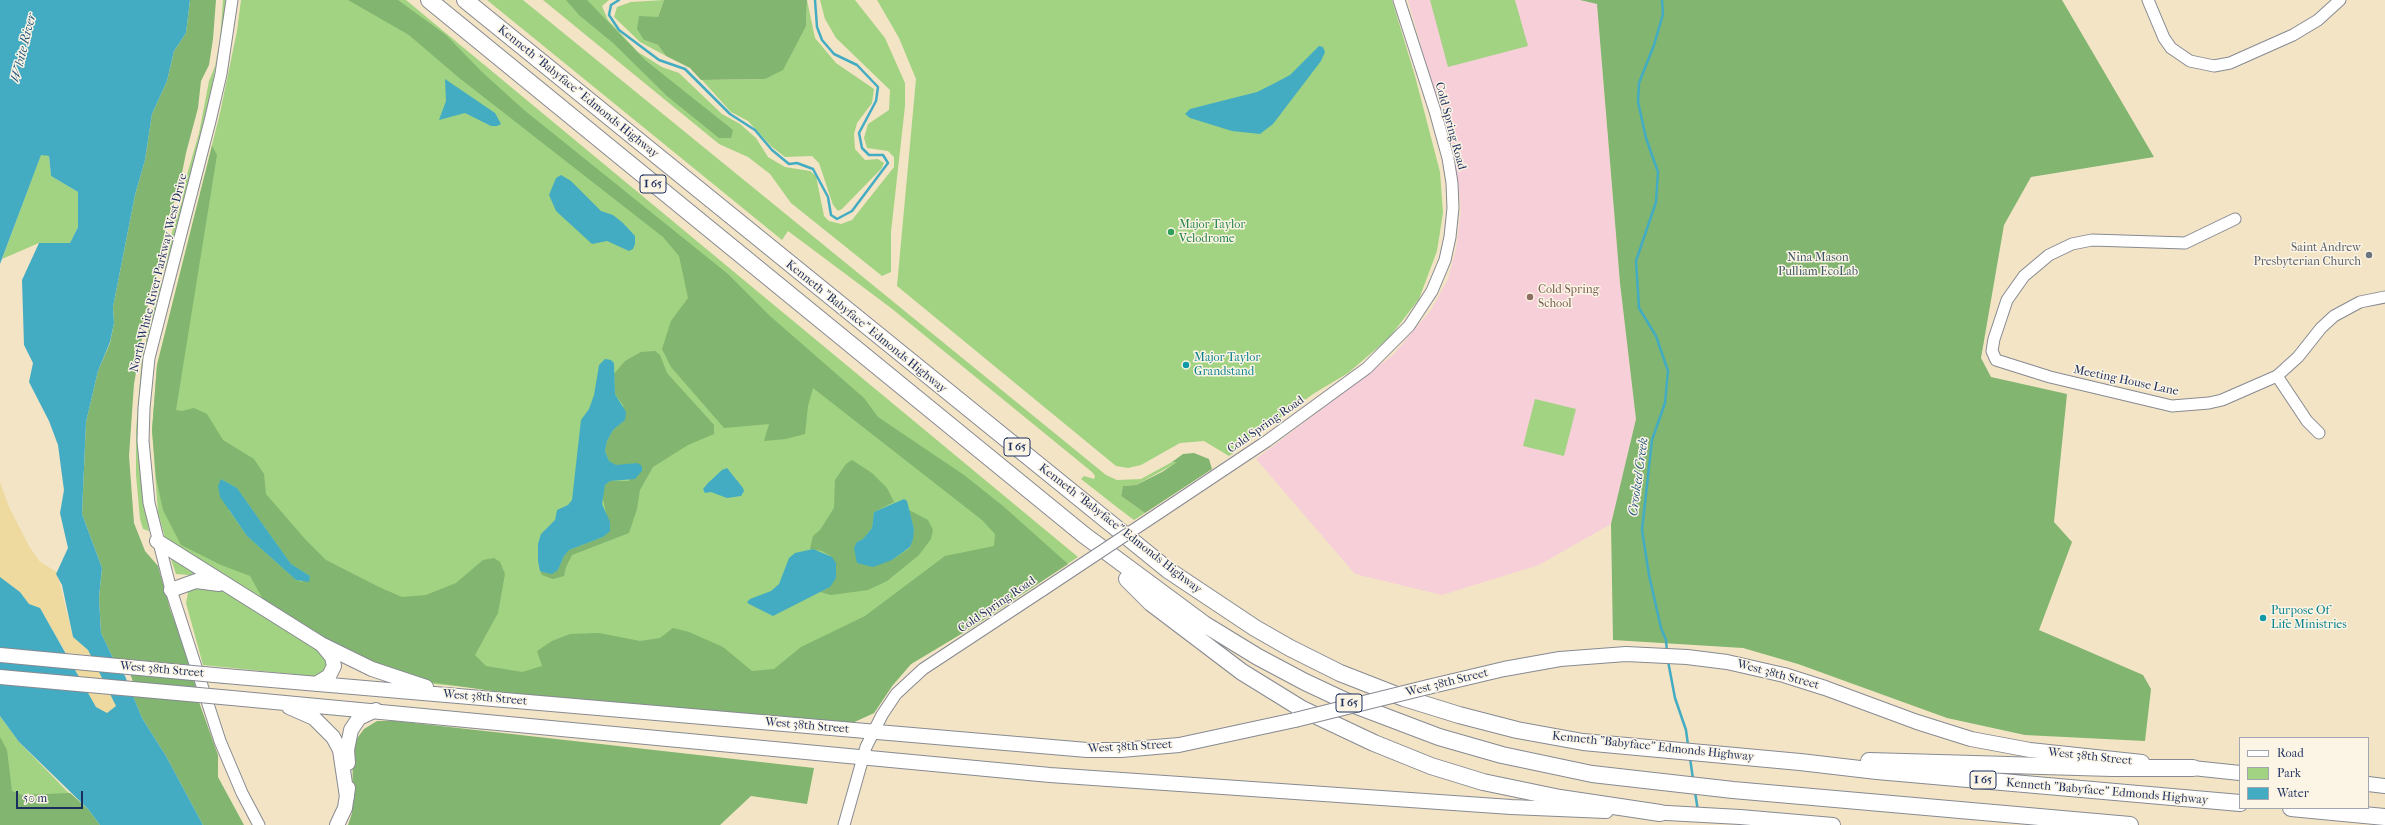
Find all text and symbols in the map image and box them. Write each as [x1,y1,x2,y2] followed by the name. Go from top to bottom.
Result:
[8,12,40,84] water label: White River
[495,23,661,161] street label: Kenneth "Babyface" Edmonds Highway
[1431,80,1469,172] street label: Cold Spring Road
[127,172,191,374] street label: North White River Parkway West Drive
[640,175,666,193] road number: I 65
[1179,218,1245,246] place label: Major Taylor Velodrome
[1166,227,1176,237] marker: Major Taylor Velodrome
[2254,241,2361,269] place label: Saint Andrew Presbyterian Church
[2364,250,2374,260] marker: Saint Andrew Presbyterian Church
[1778,251,1858,279] park label: Nina Mason Pulliam EcoLab
[783,258,949,396] street label: Kenneth "Babyface" Edmonds Highway
[1538,283,1599,311] place label: Cold Spring School
[1525,292,1535,302] marker: Cold Spring School
[1194,351,1260,379] place label: Major Taylor Grandstand
[1181,360,1191,370] marker: Major Taylor Grandstand
[2072,363,2180,399] street label: Meeting House Lane
[1225,393,1307,457] street label: Cold Spring Road
[1626,437,1652,517] water label: Crooked Creek
[1004,438,1030,456] road number: I 65
[1036,461,1204,597] street label: Kenneth "Babyface" Edmonds Highway
[956,574,1038,636] street label: Cold Spring Road
[2271,604,2347,632] place label: Purpose Of Life Ministries
[2258,613,2268,623] marker: Purpose Of Life Ministries
[1735,657,1821,693] street label: West 38th Street
[119,659,205,681] street label: West 38th Street
[1404,666,1490,700] street label: West 38th Street
[442,687,528,709] street label: West 38th Street
[1336,694,1362,712] road number: I 65
[764,715,850,737] street label: West 38th Street
[1551,729,1755,765] street label: Kenneth "Babyface" Edmonds Highway
[2239,737,2369,809] legend
[1087,738,1173,756] street label: West 38th Street
[2047,745,2133,769] street label: West 38th Street
[2277,746,2304,760] text: Road
[2277,766,2301,780] text: Park
[1970,771,1996,789] road number: I 65
[2005,776,2209,808] street label: Kenneth "Babyface" Edmonds Highway
[18,783,85,809] scale bar
[2277,786,2309,800] text: Water
[23,791,47,805] text: 50 m

